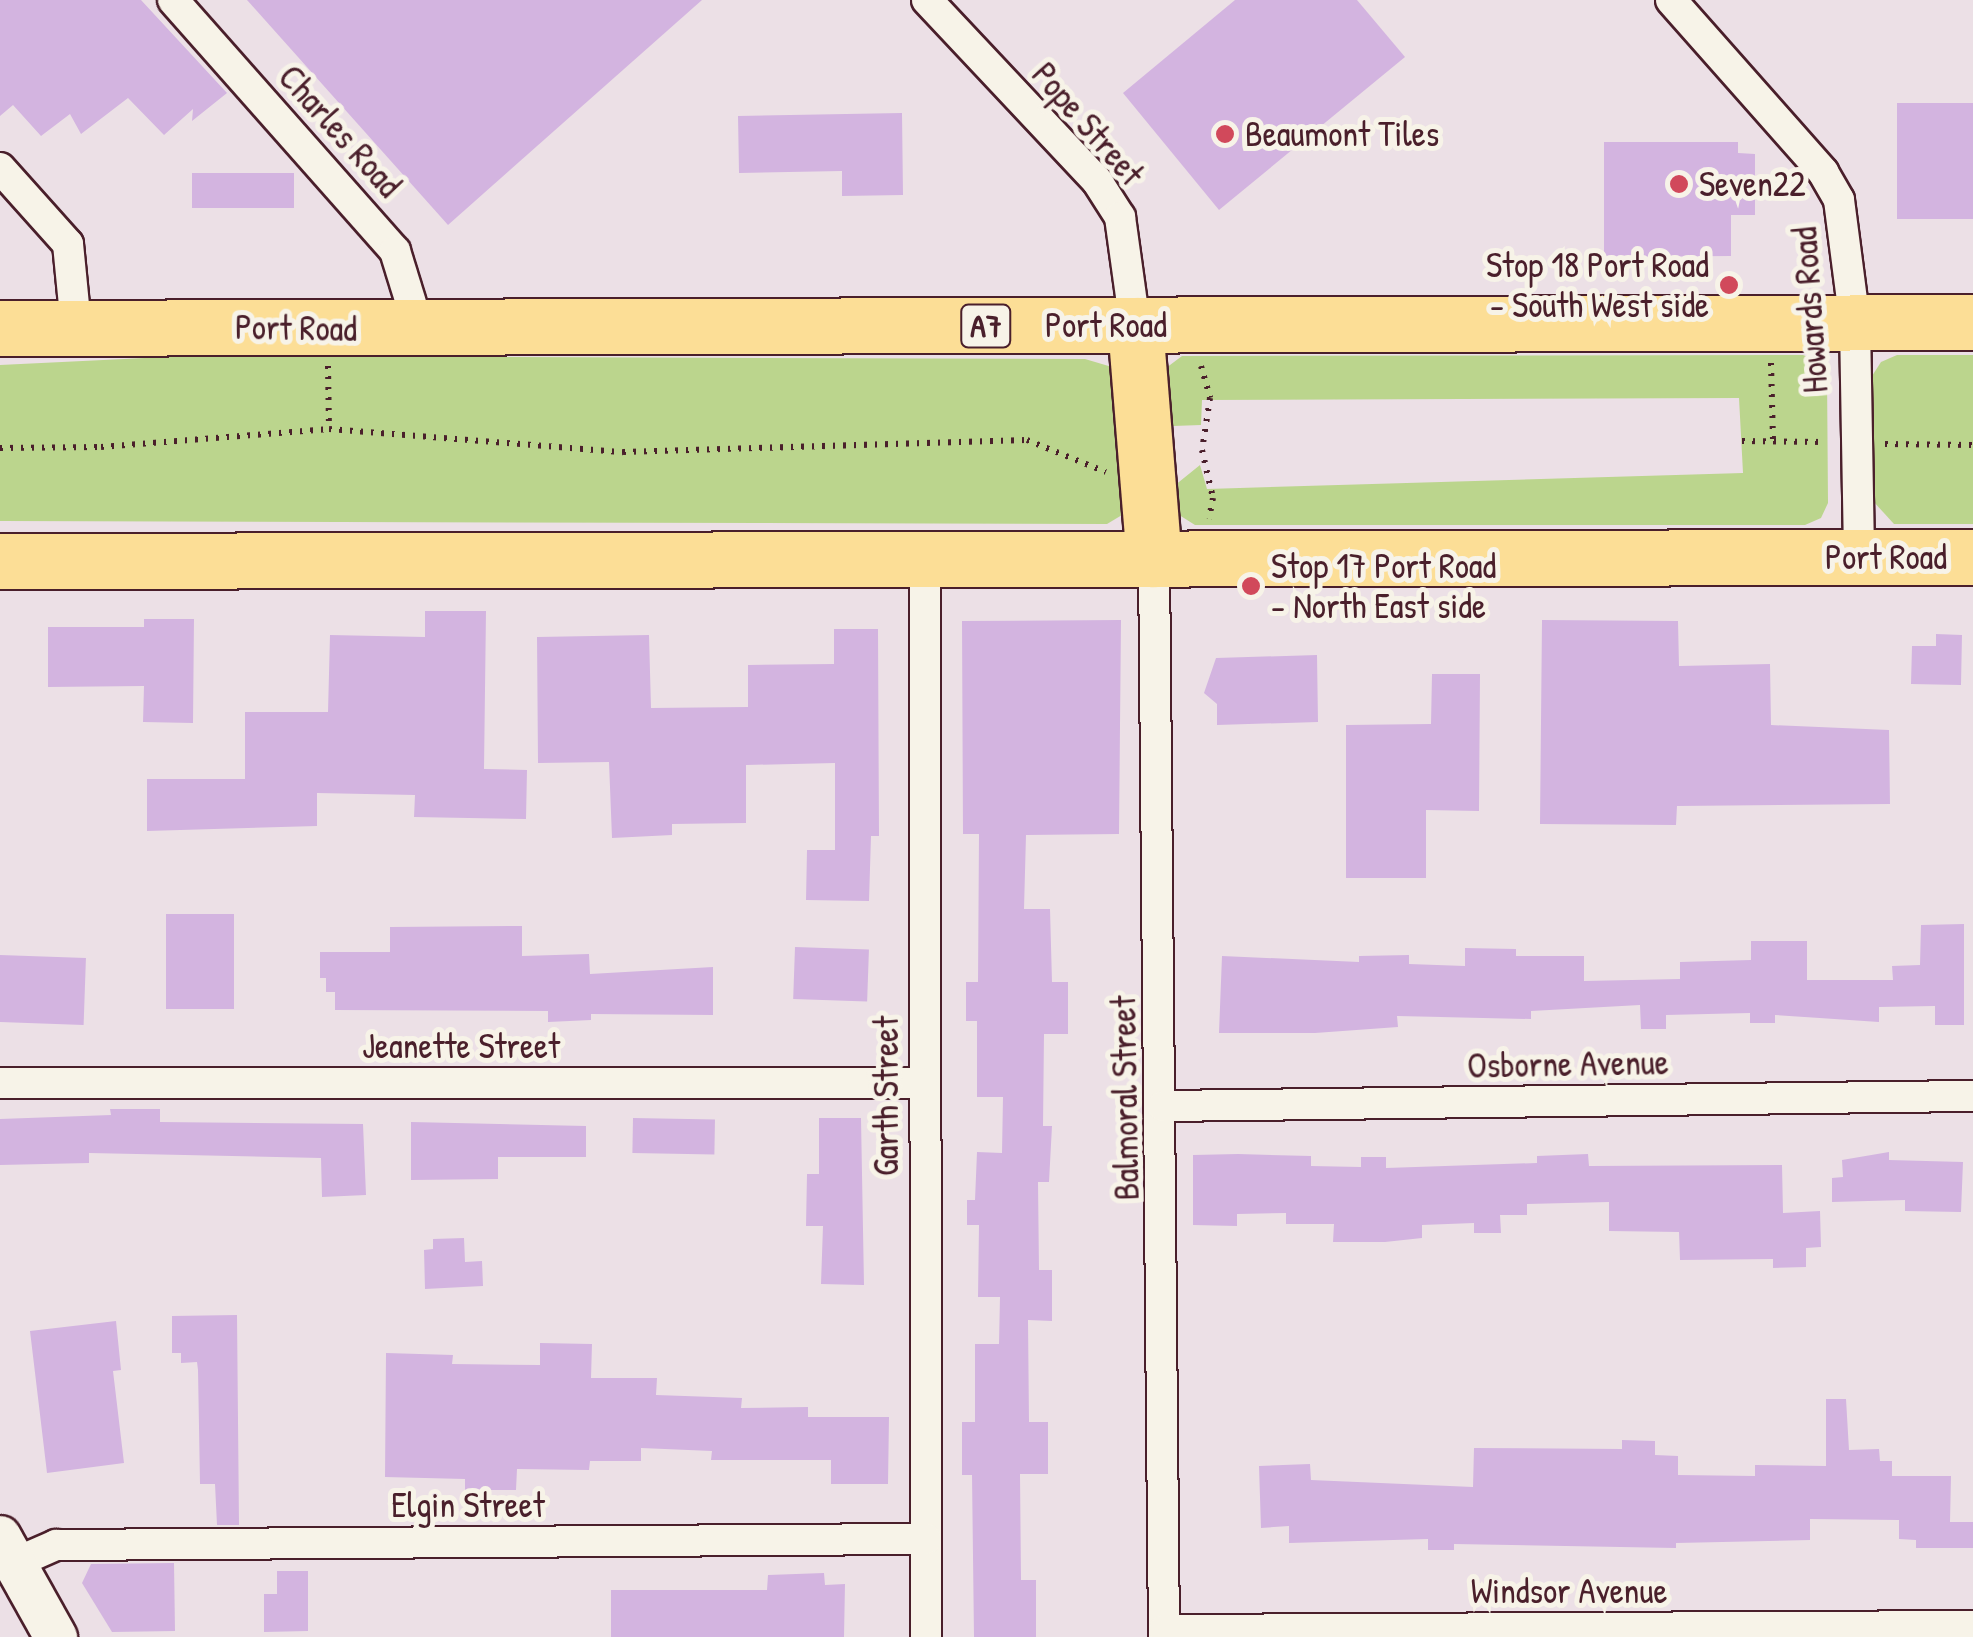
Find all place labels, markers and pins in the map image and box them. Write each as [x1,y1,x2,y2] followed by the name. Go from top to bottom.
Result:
[1245,113,1439,155] place label: Beaumont Tiles
[1214,123,1236,145] marker: Beaumont Tiles
[1699,163,1806,205] place label: Seven22
[1668,173,1690,195] marker: Seven22
[1486,244,1709,326] place label: Stop 18 Port Road - South West side
[1718,274,1740,296] marker: Stop 18 Port Road - South West side
[1271,545,1496,627] place label: Stop 17 Port Road - North East side
[1240,575,1262,597] marker: Stop 17 Port Road - North East side

